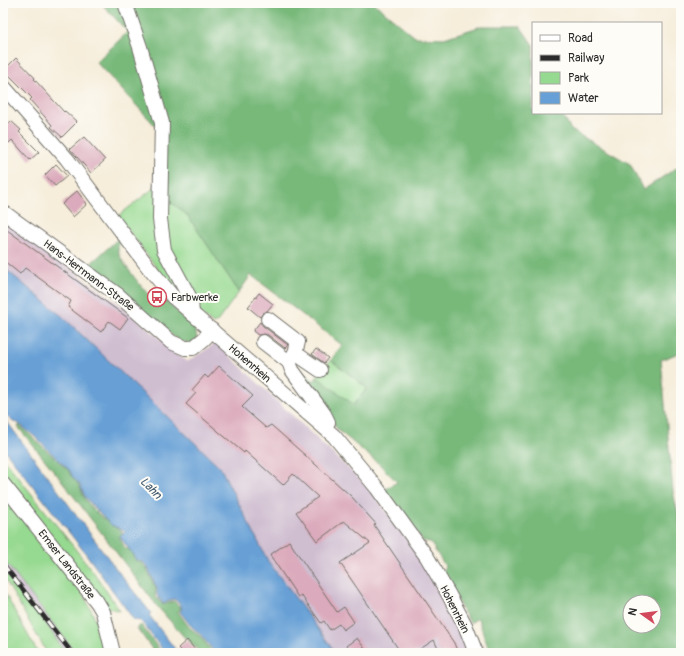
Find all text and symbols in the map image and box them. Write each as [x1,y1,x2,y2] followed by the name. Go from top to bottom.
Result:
[532,22,662,114] legend
[568,31,593,46] text: Road
[568,51,604,66] text: Railway
[568,71,589,86] text: Park
[568,91,599,106] text: Water
[41,237,137,314] street label: Hans-Herrmann-Straße
[146,286,168,308] bus stop icon: Farbwerke
[171,291,219,304] place label: Farbwerke
[226,341,274,385] street label: Hohenrhein
[137,474,166,503] water label: Lahn
[36,527,98,602] street label: Emser Landstraße
[437,583,472,635] street label: Hohenrhein
[622,594,662,634] north arrow
[626,606,640,617] text: N

